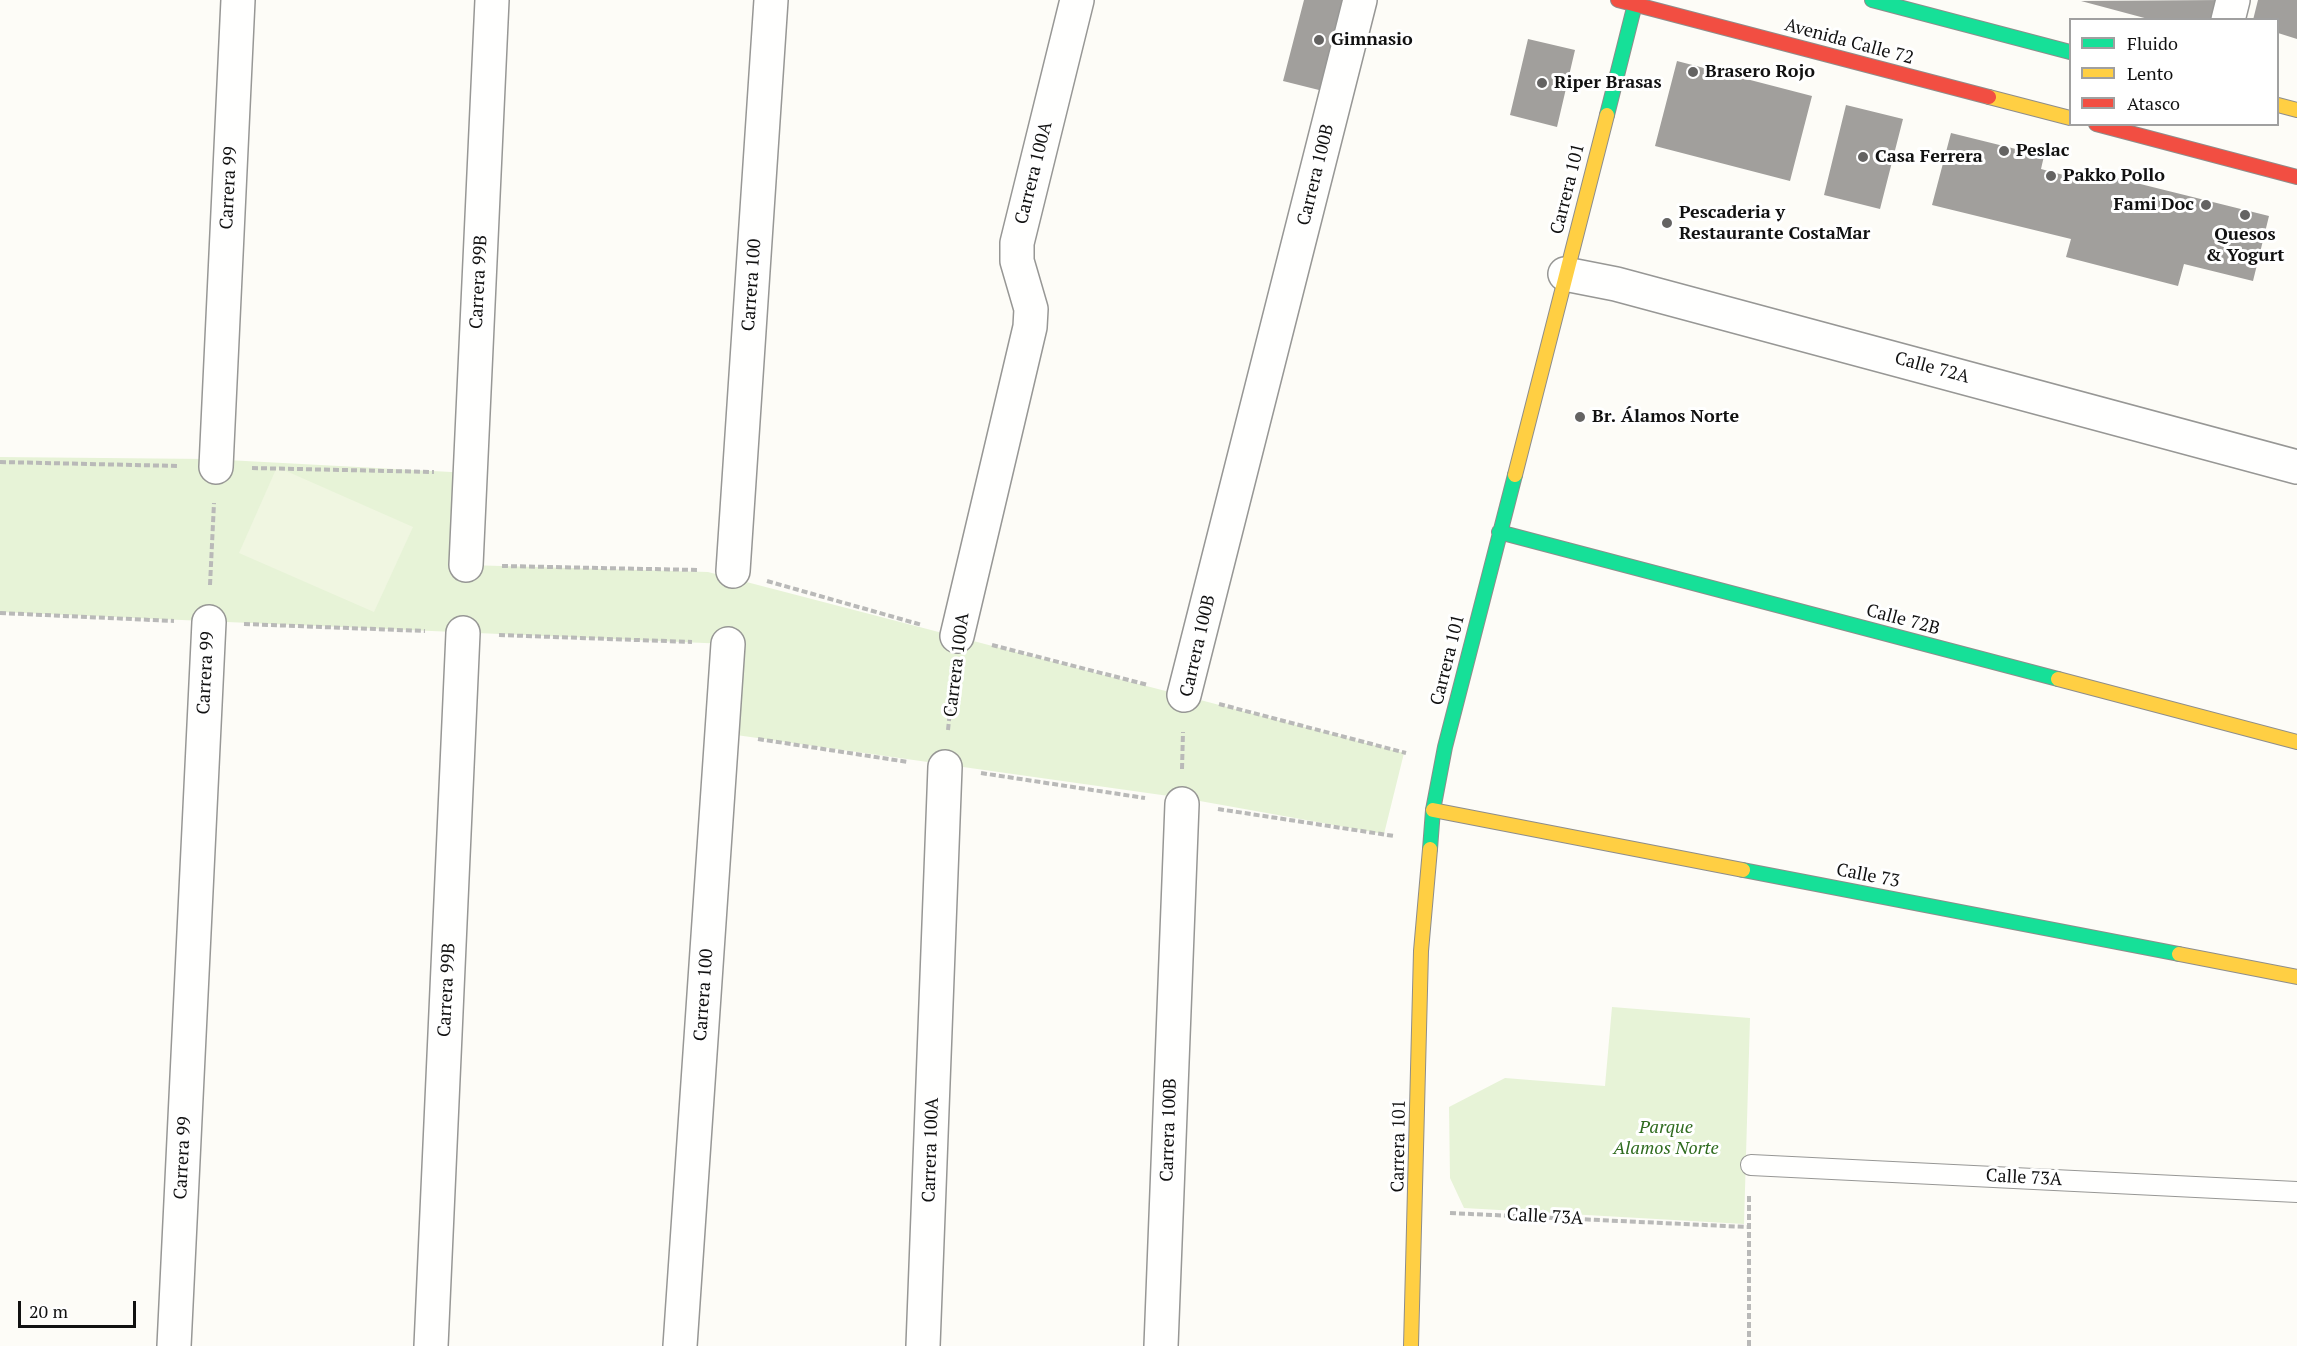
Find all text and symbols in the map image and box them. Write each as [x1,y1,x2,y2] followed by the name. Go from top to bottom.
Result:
[1782,14,1916,70] street label: Avenida Calle 72
[2069,18,2279,126] legend
[1331,29,1413,51] place label: Gimnasio
[2127,31,2178,55] text: Fluido
[1312,33,1326,47] marker: Gimnasio
[1705,61,1815,83] place label: Brasero Rojo
[2127,61,2173,85] text: Lento
[1686,65,1700,79] marker: Brasero Rojo
[1554,72,1662,94] place label: Riper Brasas
[1535,76,1549,90] marker: Riper Brasas
[2127,91,2180,115] text: Atasco
[1011,119,1057,227] street label: Carrera 100A
[1293,122,1339,228] street label: Carrera 100B
[2016,140,2069,162] place label: Peslac
[1546,141,1590,237] street label: Carrera 101
[1997,144,2011,158] marker: Peslac
[216,146,242,230] street label: Carrera 99
[1875,146,1983,168] place label: Casa Ferrera
[1856,150,1870,164] marker: Casa Ferrera
[2063,165,2165,187] place label: Pakko Pollo
[2044,169,2058,183] marker: Pakko Pollo
[2114,194,2194,216] place label: Fami Doc
[2199,198,2213,212] marker: Fami Doc
[1679,202,1870,244] place label: Pescaderia y Restaurante CostaMar
[2238,208,2252,222] marker: Quesos & Yogurt
[1660,216,1674,230] marker: Pescaderia y Restaurante CostaMar
[2206,224,2284,266] place label: Quesos & Yogurt
[466,234,492,330] street label: Carrera 99B
[738,238,766,332] street label: Carrera 100
[1892,348,1972,388] street label: Calle 72A
[1592,406,1739,428] place label: Br. Álamos Norte
[1573,410,1587,424] marker: Br. Álamos Norte
[1176,593,1220,699] street label: Carrera 100B
[1864,600,1942,640] street label: Calle 72B
[940,612,974,718] street label: Carrera 100A
[1426,612,1470,708] street label: Carrera 101
[193,631,219,715] street label: Carrera 99
[1834,859,1902,893] street label: Calle 73
[434,942,460,1038] street label: Carrera 99B
[690,948,718,1042] street label: Carrera 100
[1156,1078,1182,1182] street label: Carrera 100B
[918,1097,944,1203] street label: Carrera 100A
[1387,1099,1411,1193] street label: Carrera 101
[170,1116,196,1200] street label: Carrera 99
[1613,1117,1719,1160] park label: Parque Alamos Norte
[1985,1165,2063,1191] street label: Calle 73A
[1506,1204,1584,1230] street label: Calle 73A
[21,1289,140,1327] scale bar
[29,1299,68,1323] text: 20 m

